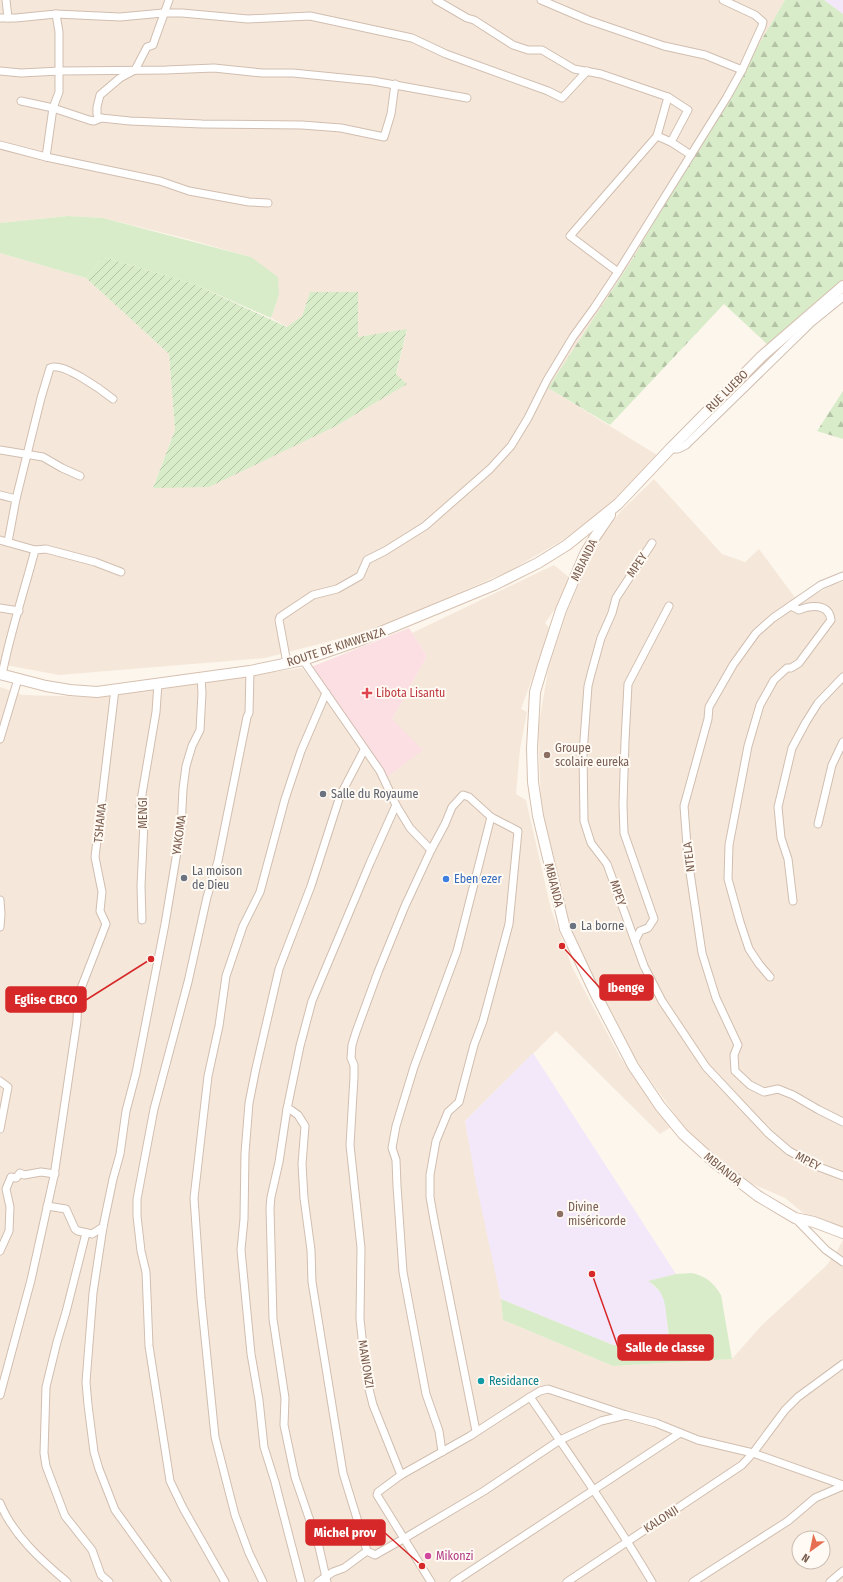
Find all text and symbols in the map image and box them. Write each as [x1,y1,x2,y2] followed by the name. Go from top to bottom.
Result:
[703,367,751,415] street label: RUE LUEBO
[568,536,600,583] street label: MBIANDA
[624,550,650,580] street label: MPEY
[285,624,387,669] street label: ROUTE DE KIMWENZA
[376,686,445,700] place label: Libota Lisantu
[361,687,373,699] marker: Libota Lisantu
[555,741,629,769] place label: Groupe scolaire eureka
[542,750,552,760] marker: Groupe scolaire eureka
[331,787,418,801] place label: Salle du Royaume
[318,789,328,799] marker: Salle du Royaume
[136,797,150,829] street label: MENGI
[91,802,109,843] street label: TSHAMA
[169,813,189,856] street label: YAKOMA
[680,841,698,873] street label: NTELA
[542,861,566,909] street label: MBIANDA
[192,864,242,892] place label: La moison de Dieu
[454,872,503,886] place label: Eben ezer
[179,873,189,883] marker: La moison de Dieu
[441,874,451,884] marker: Eben ezer
[607,878,629,908] street label: MPEY
[581,919,624,933] place label: La borne
[568,921,578,931] marker: La borne
[600,975,653,1000] callout: Ibenge
[608,980,645,995] text: Ibenge
[6,987,86,1012] callout: Eglise CBCO
[14,992,78,1007] text: Eglise CBCO
[701,1149,745,1189] street label: MBIANDA
[793,1149,823,1173] street label: MPEY
[568,1200,626,1228] place label: Divine miséricorde
[555,1209,565,1219] marker: Divine miséricorde
[618,1335,713,1360] callout: Salle de classe
[355,1339,377,1389] street label: MANIONZI
[625,1340,705,1355] text: Salle de classe
[489,1374,539,1388] place label: Residance
[476,1376,486,1386] marker: Residance
[641,1503,681,1535] street label: KALONJI
[306,1520,385,1545] callout: Michel prov
[314,1525,377,1540] text: Michel prov
[791,1530,831,1570] north arrow
[436,1549,473,1563] place label: Mikonzi
[423,1551,433,1561] marker: Mikonzi
[800,1551,812,1565] text: N

